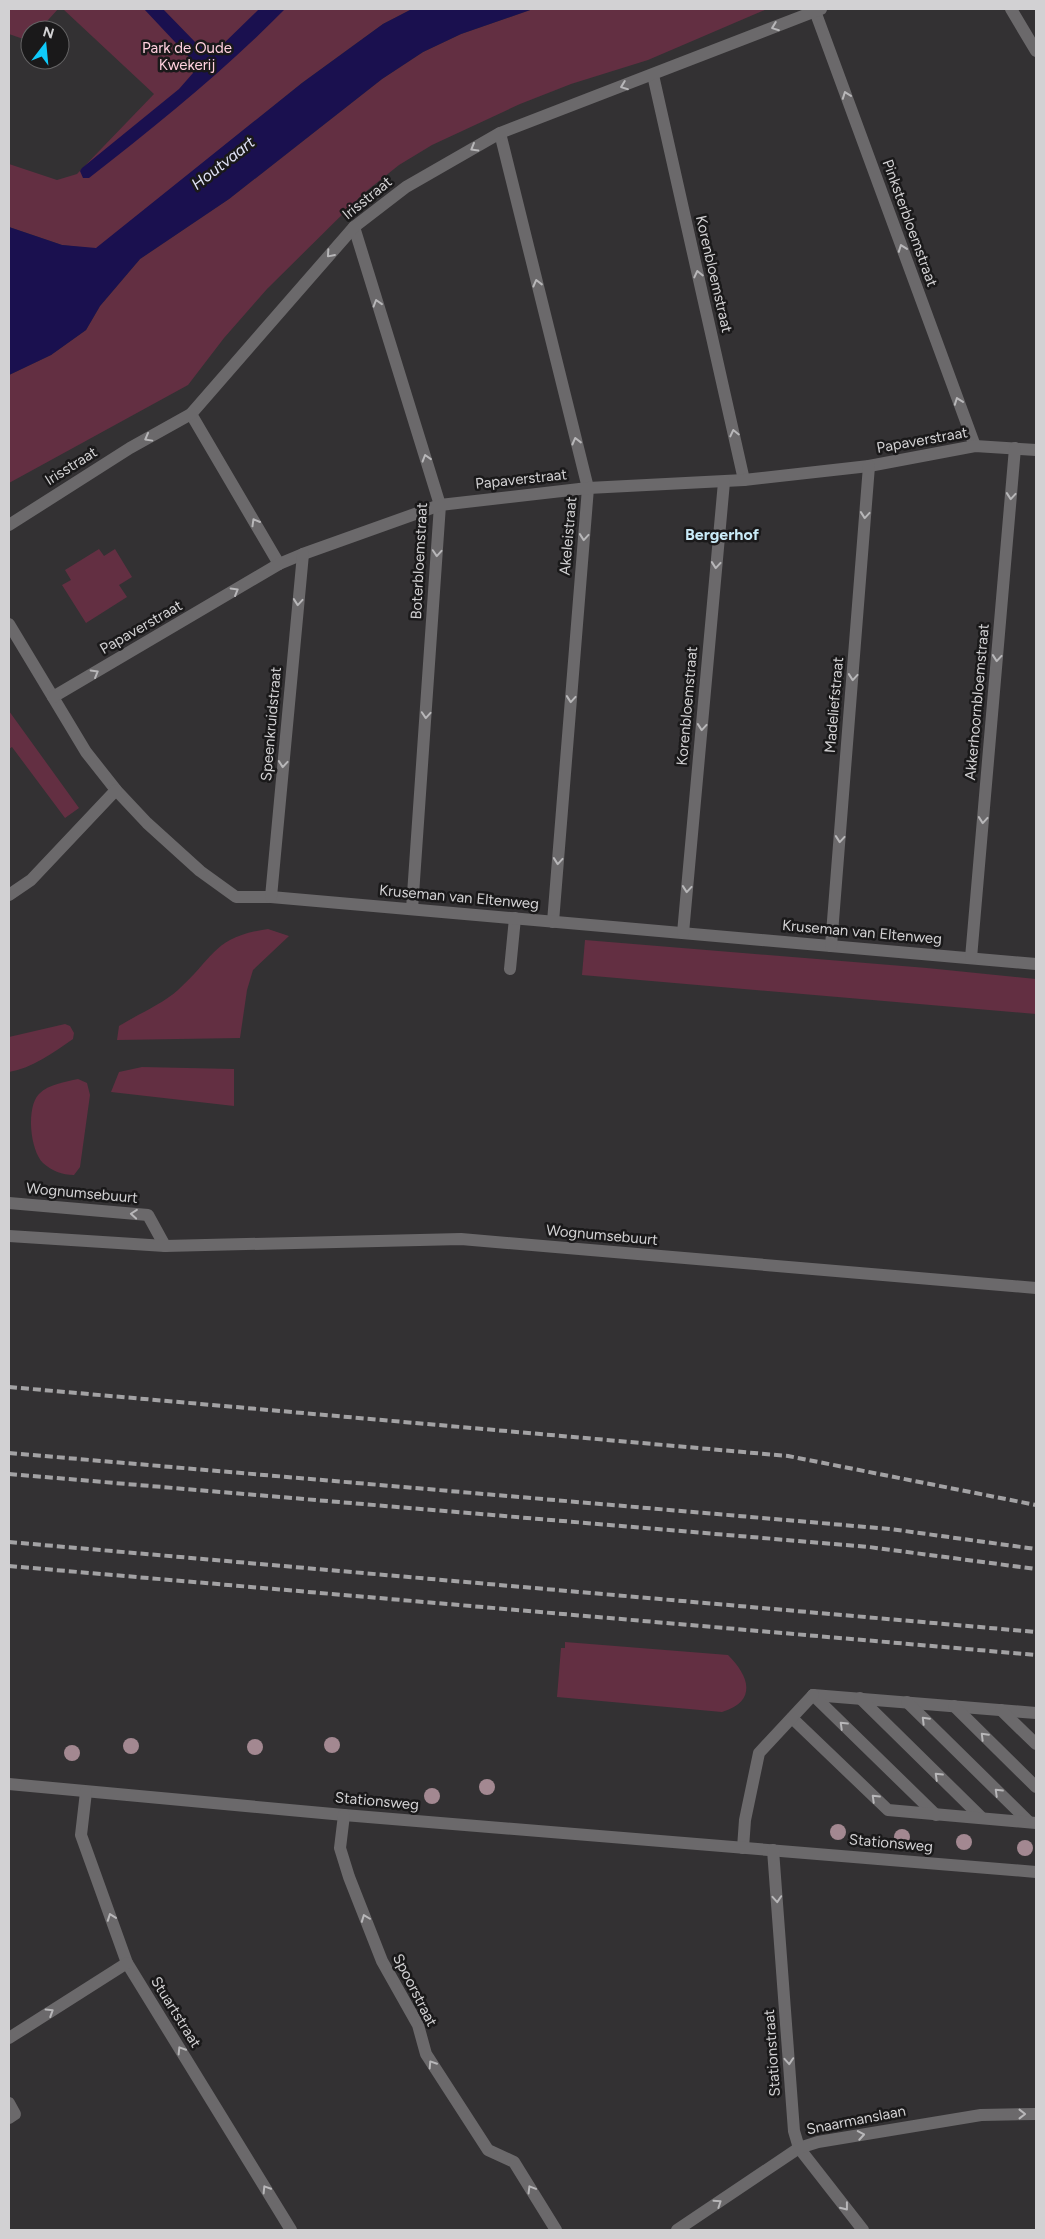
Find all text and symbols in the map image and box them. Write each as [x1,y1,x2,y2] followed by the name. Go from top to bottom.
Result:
[20,20,70,70] north arrow
[771,21,780,31] one-way arrow
[41,23,56,43] text: N
[142,39,232,74] park label: Park de Oude Kwekerij
[620,80,629,90] one-way arrow
[842,92,852,100] one-way arrow
[188,132,259,194] water label: Houtvaart
[470,142,479,152] one-way arrow
[879,157,942,289] street label: Pinksterbloemstraat
[339,172,396,223] street label: Irisstraat
[692,214,736,335] street label: Korenbloemstraat
[898,244,908,253] one-way arrow
[328,248,336,257] one-way arrow
[693,270,704,279] one-way arrow
[532,279,543,288] one-way arrow
[373,299,383,308] one-way arrow
[954,397,964,405] one-way arrow
[875,423,969,457] street label: Papaverstraat
[729,428,740,437] one-way arrow
[145,431,154,441] one-way arrow
[571,436,582,445] one-way arrow
[42,443,101,489] street label: Irisstraat
[422,454,432,463] one-way arrow
[474,465,568,493] street label: Papaverstraat
[1006,493,1017,501] one-way arrow
[556,495,580,576] street label: Akeleistraat
[407,502,431,620] street label: Boterbloemstraat
[860,511,871,519] one-way arrow
[251,519,261,528] one-way arrow
[685,525,760,544] district label: Bergerhof
[579,533,590,541] one-way arrow
[432,550,443,558] one-way arrow
[711,561,722,569] one-way arrow
[229,587,238,597] one-way arrow
[97,596,186,658] street label: Papaverstraat
[293,598,304,606] one-way arrow
[961,622,993,781] street label: Akkerhoornbloemstraat
[673,645,701,766] street label: Korenbloemstraat
[992,655,1003,663] one-way arrow
[821,656,847,754] street label: Madeliefstraat
[257,666,285,782] street label: Speenkruidstraat
[89,669,98,679] one-way arrow
[847,673,858,681] one-way arrow
[566,695,577,703] one-way arrow
[420,712,431,720] one-way arrow
[696,723,707,731] one-way arrow
[278,760,289,768] one-way arrow
[978,817,989,825] one-way arrow
[835,835,846,843] one-way arrow
[553,857,564,865] one-way arrow
[378,881,540,913] street label: Kruseman van Eltenweg
[682,885,693,893] one-way arrow
[781,916,943,948] street label: Kruseman van Eltenweg
[25,1179,139,1207] street label: Wognumsebuurt
[130,1208,138,1219] one-way arrow
[545,1221,659,1249] street label: Wognumsebuurt
[921,1717,930,1726] one-way arrow
[840,1722,849,1731] one-way arrow
[981,1733,990,1742] one-way arrow
[935,1773,944,1782] one-way arrow
[334,1788,420,1814] street label: Stationsweg
[995,1789,1004,1798] one-way arrow
[871,1795,880,1804] one-way arrow
[848,1830,934,1856] street label: Stationsweg
[771,1895,782,1903] one-way arrow
[107,1913,117,1922] one-way arrow
[361,1914,371,1923] one-way arrow
[389,1951,441,2030] street label: Spoorstraat
[147,1973,205,2051] street label: Stuartstraat
[760,2008,784,2097] street label: Stationstraat
[44,2009,54,2018] one-way arrow
[177,2047,187,2056] one-way arrow
[783,2057,794,2065] one-way arrow
[429,2061,439,2070] one-way arrow
[805,2102,907,2138] street label: Snaarmanslaan
[1019,2109,1027,2119] one-way arrow
[857,2130,866,2140] one-way arrow
[262,2185,272,2194] one-way arrow
[527,2185,537,2194] one-way arrow
[712,2200,721,2210] one-way arrow
[839,2201,848,2211] one-way arrow

